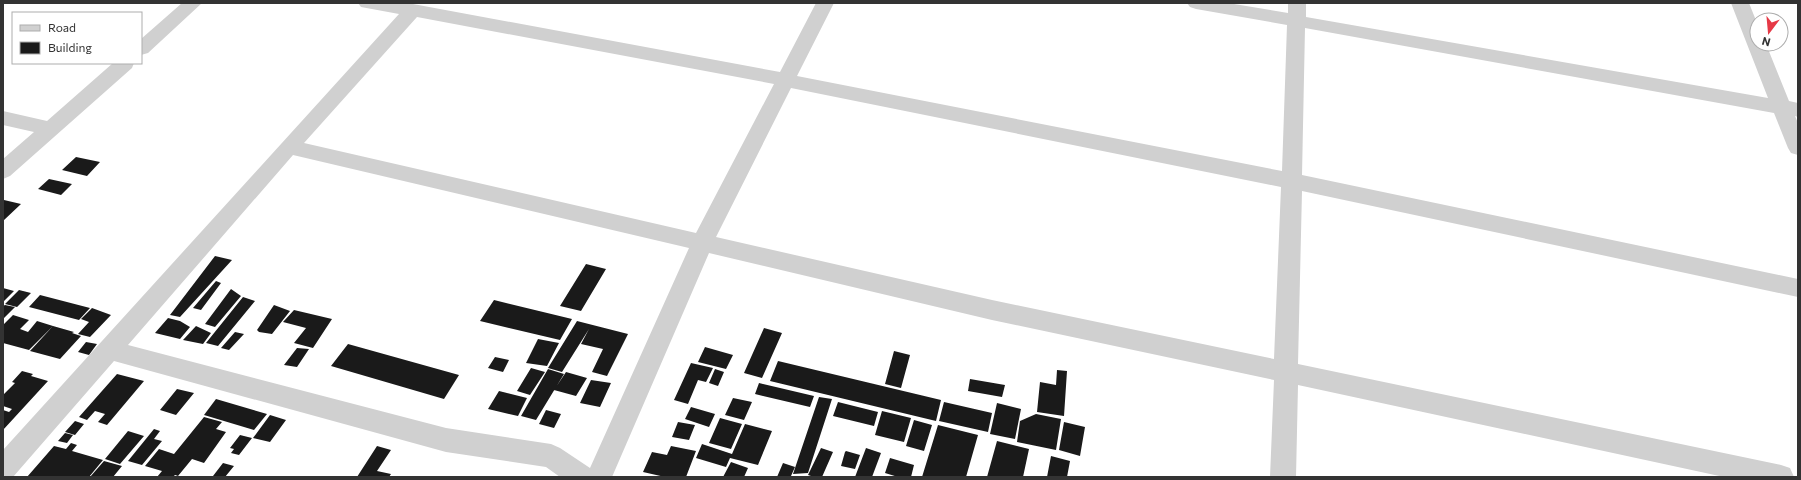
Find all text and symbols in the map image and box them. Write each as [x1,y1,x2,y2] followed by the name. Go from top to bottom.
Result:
[12,12,142,64] legend
[1749,12,1789,52] north arrow
[48,20,76,34] text: Road
[1760,35,1772,49] text: N
[48,40,92,54] text: Building

